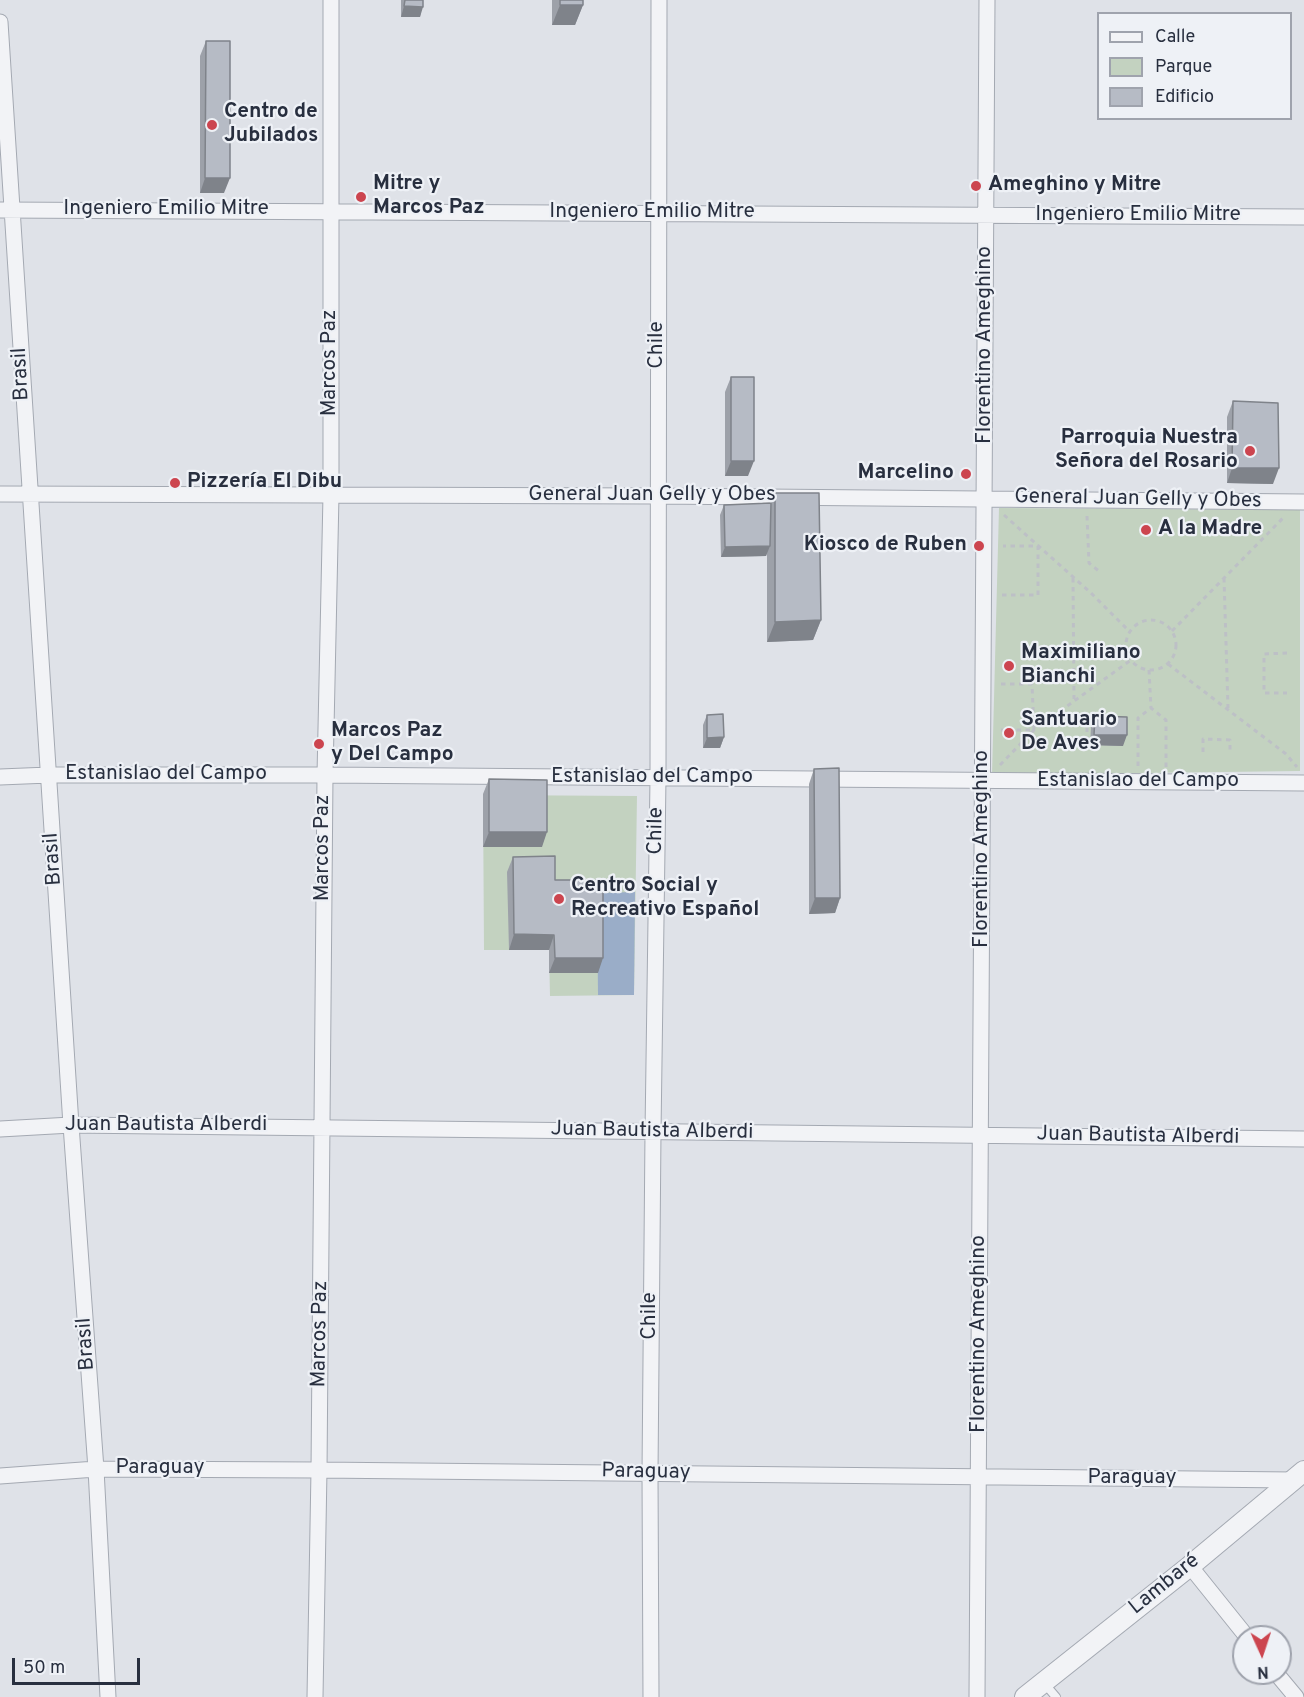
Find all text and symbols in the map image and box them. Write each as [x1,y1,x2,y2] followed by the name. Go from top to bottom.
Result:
[1097,12,1292,120] legend
[1155,26,1195,49] text: Calle
[1155,56,1212,79] text: Parque
[1155,86,1214,109] text: Edificio
[224,100,318,150] place label: Centro de Jubilados
[205,118,219,132] marker: Centro de Jubilados
[373,172,485,222] place label: Mitre y Marcos Paz
[988,173,1161,199] place label: Ameghino y Mitre
[969,179,983,193] marker: Ameghino y Mitre
[354,190,368,204] marker: Mitre y Marcos Paz
[63,197,269,223] street label: Ingeniero Emilio Mitre
[549,200,755,226] street label: Ingeniero Emilio Mitre
[1035,203,1241,229] street label: Ingeniero Emilio Mitre
[973,246,999,444] street label: Florentino Ameghino
[318,310,344,416] street label: Marcos Paz
[645,321,671,369] street label: Chile
[8,347,36,401] street label: Brasil
[1055,426,1238,476] place label: Parroquia Nuestra Señora del Rosario
[1243,444,1257,458] marker: Parroquia Nuestra Señora del Rosario
[857,461,954,487] place label: Marcelino
[959,467,973,481] marker: Marcelino
[187,470,342,496] place label: Pizzería El Dibu
[168,476,182,490] marker: Pizzería El Dibu
[528,483,776,509] street label: General Juan Gelly y Obes
[1014,485,1262,515] street label: General Juan Gelly y Obes
[1158,517,1262,543] place label: A la Madre
[1139,523,1153,537] marker: A la Madre
[804,533,967,559] place label: Kiosco de Ruben
[972,539,986,553] marker: Kiosco de Ruben
[1021,641,1141,691] place label: Maximiliano Bianchi
[1002,659,1016,673] marker: Maximiliano Bianchi
[1021,708,1117,758] place label: Santuario De Aves
[331,719,454,769] place label: Marcos Paz y Del Campo
[1002,726,1016,740] marker: Santuario De Aves
[312,737,326,751] marker: Marcos Paz y Del Campo
[970,750,996,948] street label: Florentino Ameghino
[65,762,267,788] street label: Estanislao del Campo
[551,765,753,791] street label: Estanislao del Campo
[1037,769,1239,795] street label: Estanislao del Campo
[311,795,337,901] street label: Marcos Paz
[644,807,670,855] street label: Chile
[40,832,68,886] street label: Brasil
[571,874,759,924] place label: Centro Social y Recreativo Español
[552,892,566,906] marker: Centro Social y Recreativo Español
[65,1113,267,1139] street label: Juan Bautista Alberdi
[550,1118,754,1146] street label: Juan Bautista Alberdi
[1036,1123,1240,1151] street label: Juan Bautista Alberdi
[967,1235,993,1433] street label: Florentino Ameghino
[307,1280,335,1388] street label: Marcos Paz
[638,1292,664,1340] street label: Chile
[73,1317,101,1371] street label: Brasil
[115,1456,205,1482] street label: Paraguay
[601,1460,691,1486] street label: Paraguay
[1087,1466,1177,1492] street label: Paraguay
[1125,1549,1205,1621] street label: Lambaré
[1232,1625,1292,1685] north arrow
[15,1646,142,1684] scale bar
[23,1657,65,1680] text: 50 m
[1257,1661,1269,1681] text: N

